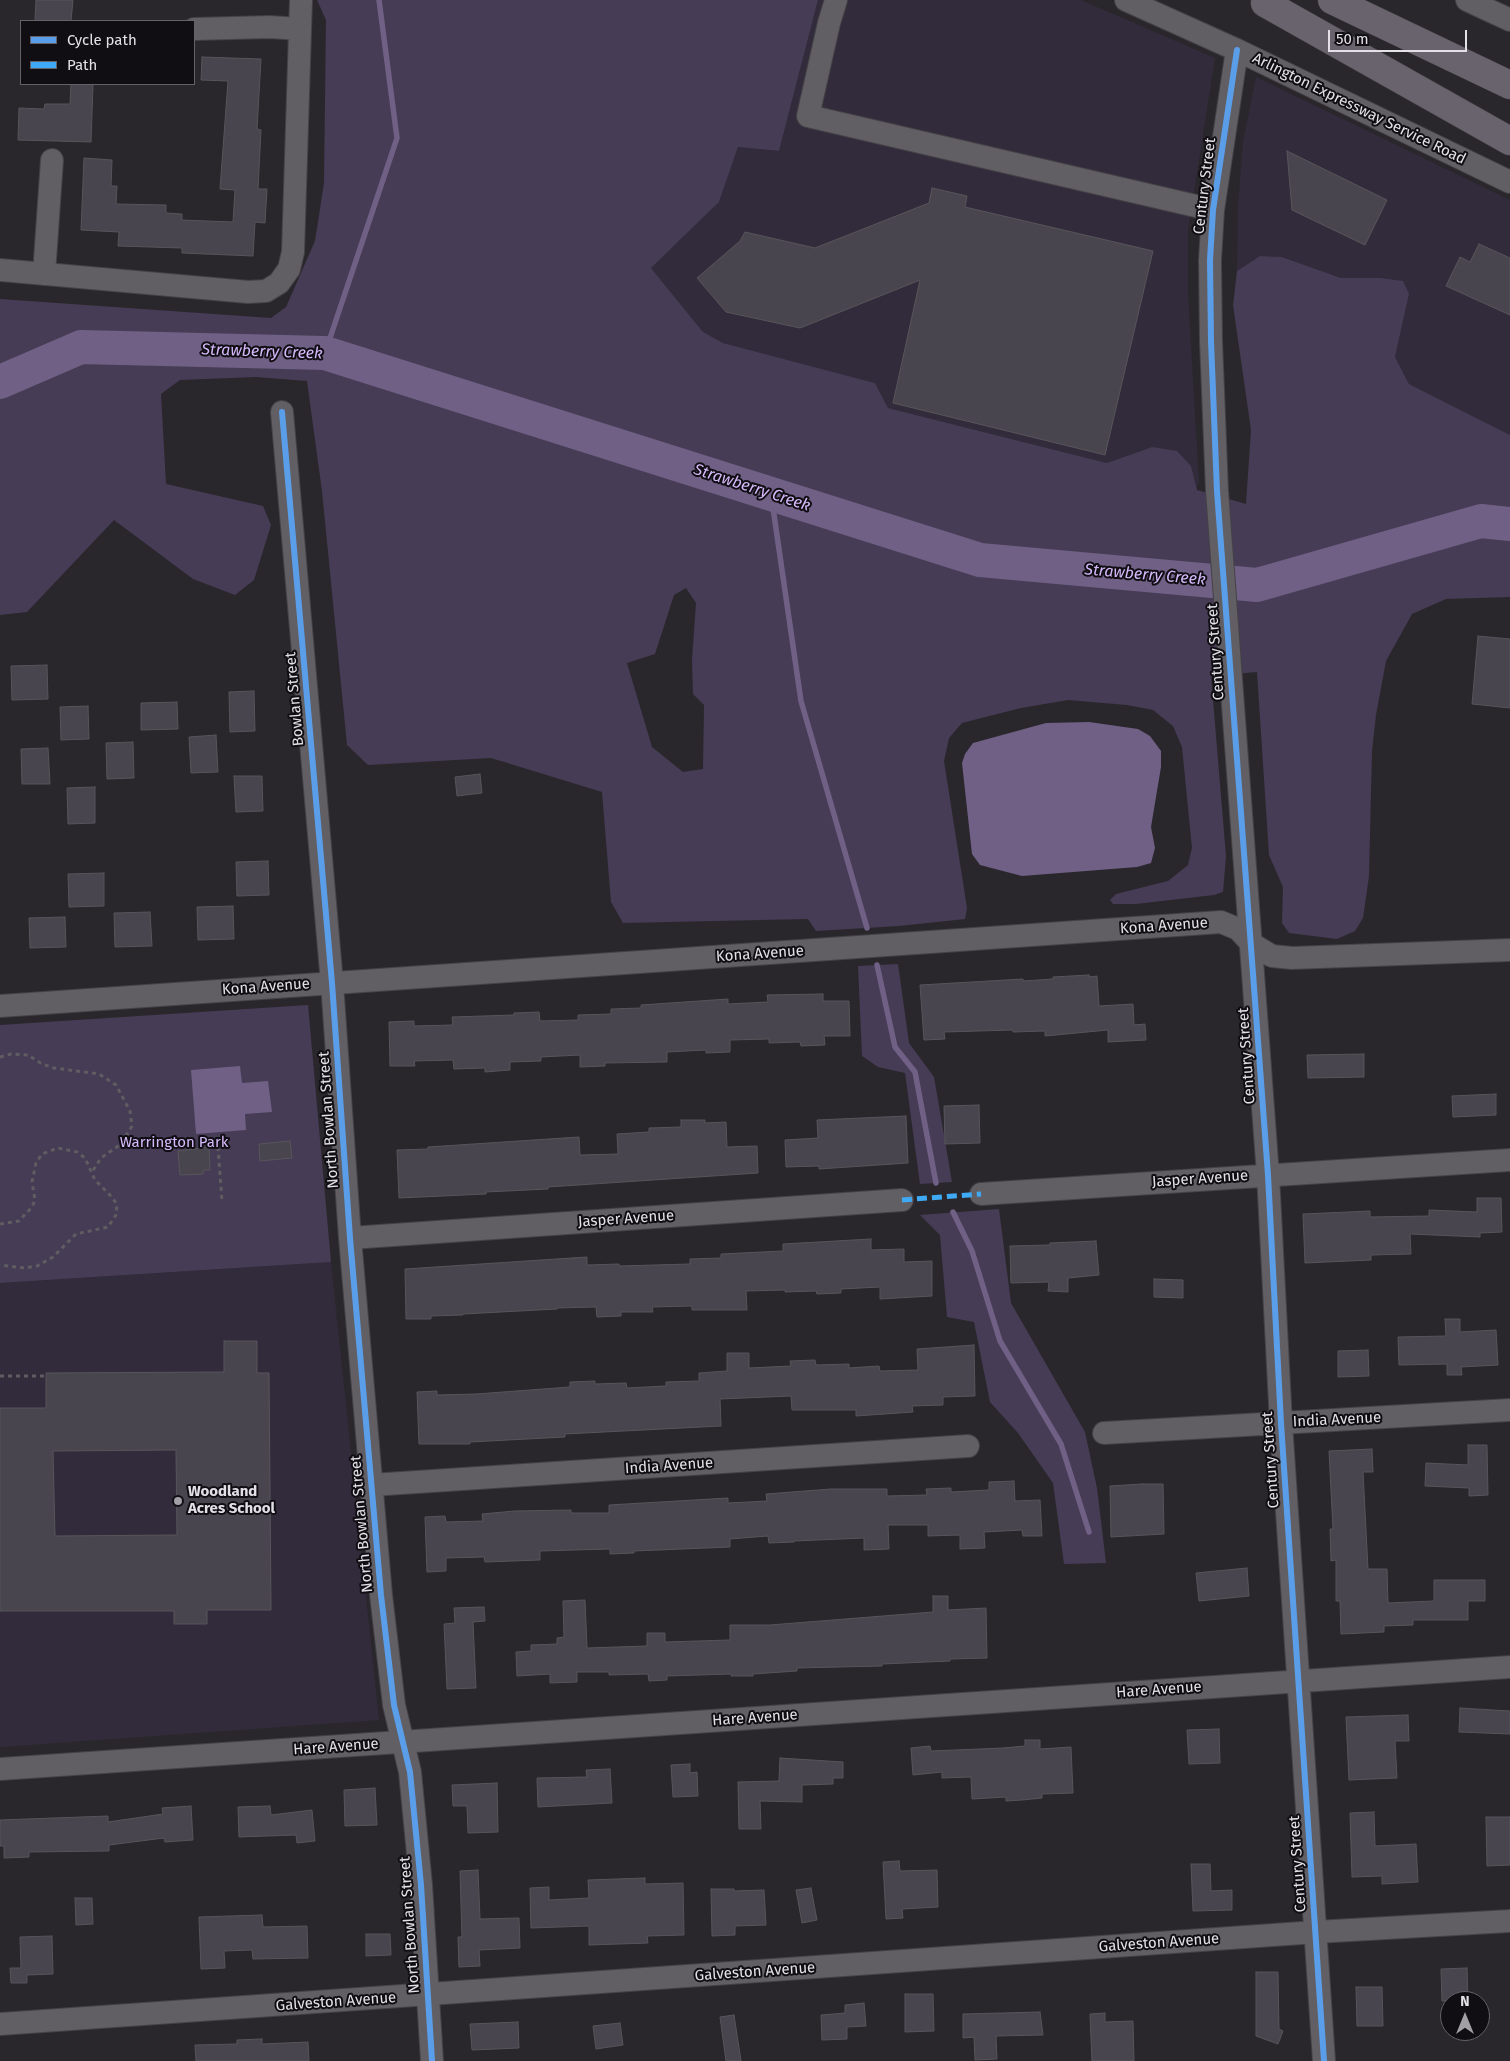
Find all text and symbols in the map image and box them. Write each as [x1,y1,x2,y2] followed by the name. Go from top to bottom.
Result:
[20,20,195,85] legend
[1330,20,1469,52] scale bar
[1336,30,1369,48] text: 50 m
[67,31,137,49] text: Cycle path
[1249,49,1469,169] street label: Arlington Expressway Service Road
[67,56,97,74] text: Path
[1190,137,1220,235] street label: Century Street
[201,340,323,364] water label: Strawberry Creek
[691,460,813,516] water label: Strawberry Creek
[1084,560,1206,590] water label: Strawberry Creek
[1204,603,1228,701] street label: Century Street
[282,651,308,747] street label: Bowlan Street
[1119,914,1209,938] street label: Kona Avenue
[715,942,805,966] street label: Kona Avenue
[221,975,311,999] street label: Kona Avenue
[1235,1007,1259,1105] street label: Century Street
[315,1051,343,1189] street label: North Bowlan Street
[120,1134,228,1152] park label: Warrington Park
[1151,1167,1249,1191] street label: Jasper Avenue
[577,1207,675,1231] street label: Jasper Avenue
[1292,1409,1382,1431] street label: India Avenue
[1259,1411,1283,1509] street label: Century Street
[624,1454,714,1478] street label: India Avenue
[347,1455,377,1593] street label: North Bowlan Street
[188,1483,275,1518] place label: Woodland Acres School
[172,1495,184,1507] marker: Woodland Acres School
[1116,1678,1202,1702] street label: Hare Avenue
[712,1706,798,1730] street label: Hare Avenue
[293,1735,379,1759] street label: Hare Avenue
[1286,1815,1310,1913] street label: Century Street
[396,1856,424,1994] street label: North Bowlan Street
[1098,1930,1220,1956] street label: Galveston Avenue
[694,1959,816,1985] street label: Galveston Avenue
[275,1989,397,2015] street label: Galveston Avenue
[1440,1991,1490,2041] north arrow
[1460,1993,1470,2010] text: N

